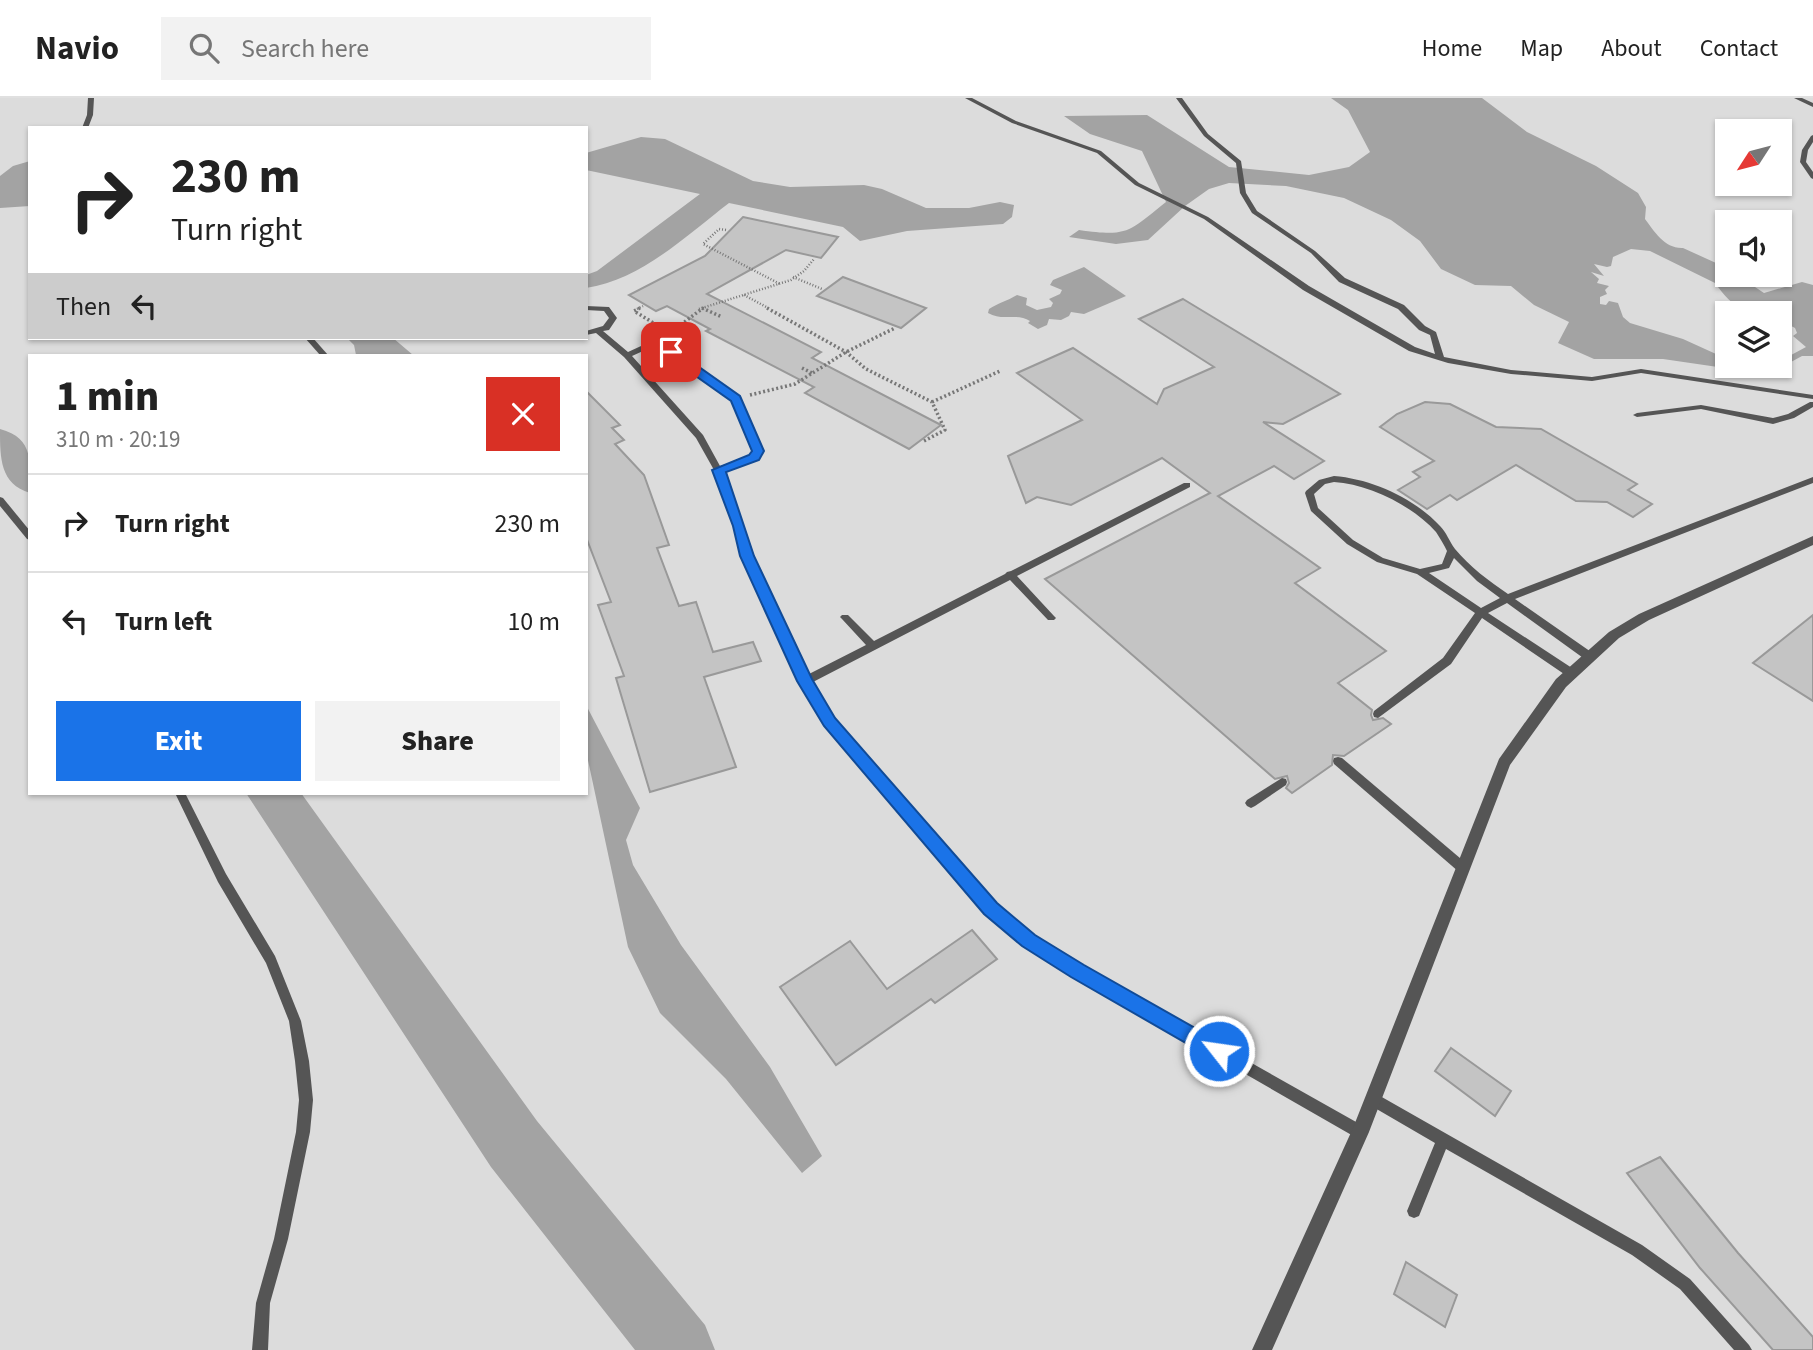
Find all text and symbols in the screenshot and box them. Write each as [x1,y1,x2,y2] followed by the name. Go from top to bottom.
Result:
[161,17,651,80] search box
[35,25,119,72] text: Navio
[185,29,223,67] icon: search
[241,30,369,67] text: Search here
[1422,31,1482,66] text: Home
[1520,31,1563,66] text: Map
[1601,31,1662,66] text: About
[1700,31,1778,66] text: Contact
[1715,119,1792,196] north arrow
[1715,119,1792,378] map controls
[171,142,300,212] text: 230 m
[56,154,147,245] icon: right
[171,207,302,253] text: Turn right
[1715,210,1792,287] button: sound
[125,287,163,325] icon: left
[56,288,111,325] text: Then
[1715,301,1792,378] button: layers
[641,322,701,382] pin
[652,333,690,371] icon: arrive
[56,367,159,427] text: 1 min
[486,377,560,451] button: close
[56,423,180,456] text: 310 m · 20:19
[56,504,94,542] icon: right
[115,505,230,542] text: Turn right
[494,505,560,542] text: 230 m
[56,602,94,640] icon: left
[115,603,212,640] text: Turn left
[507,603,560,640] text: 10 m
[56,701,301,781] button: Exit
[315,701,560,781] button: Share
[1182,1014,1256,1088] position arrow

